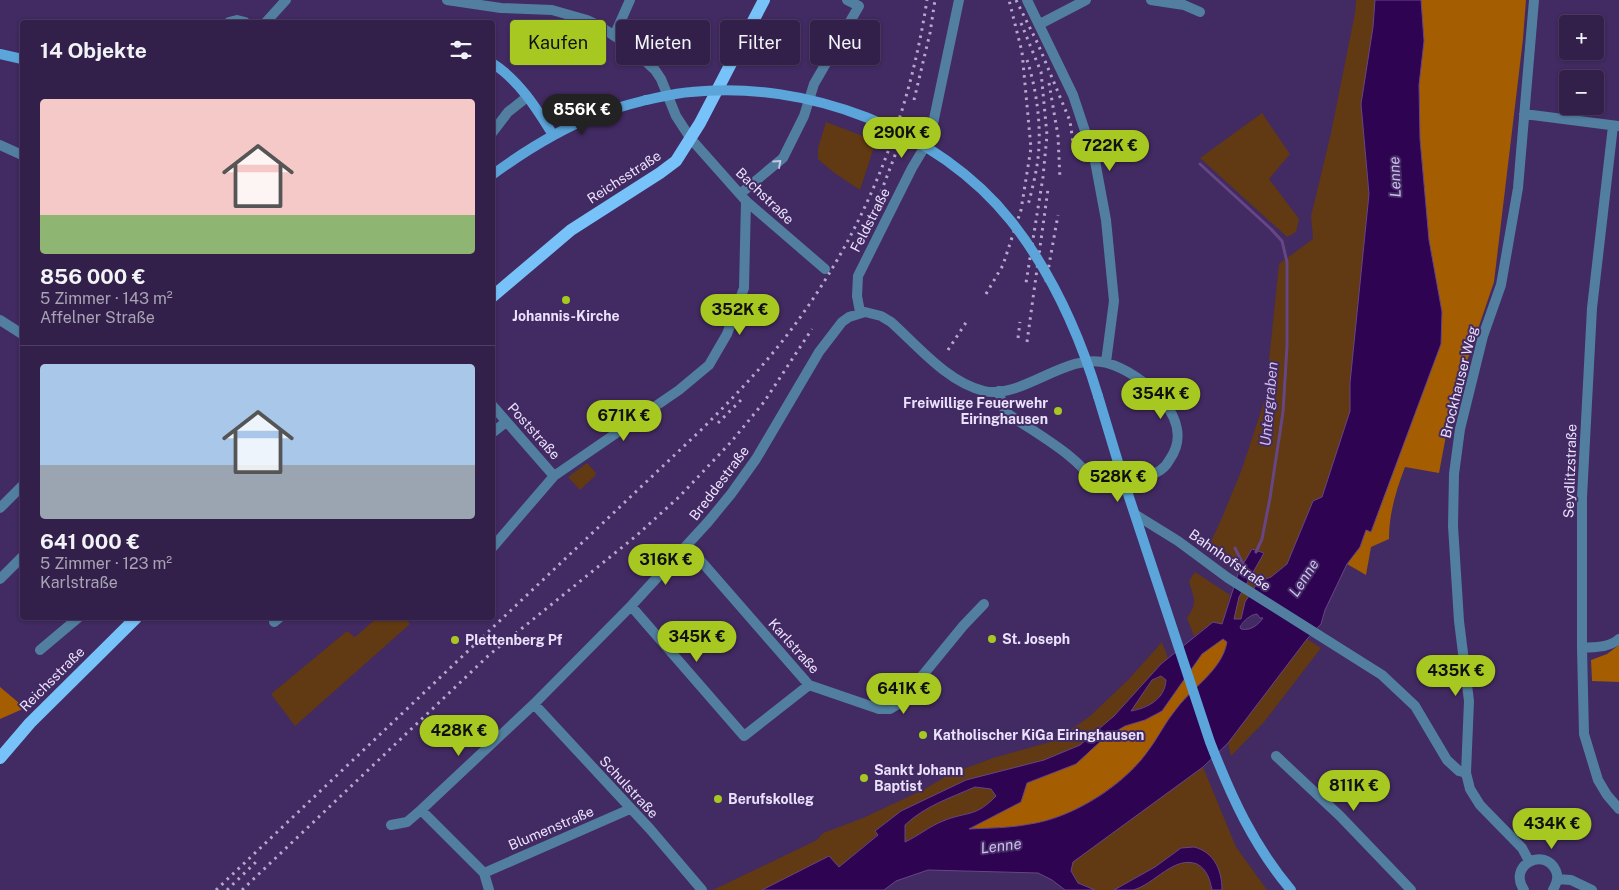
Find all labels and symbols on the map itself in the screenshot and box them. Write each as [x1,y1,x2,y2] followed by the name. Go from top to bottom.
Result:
[541,94,623,136] pin: 856K €
[861,116,943,159] pin: 290K €
[1069,130,1151,172] pin: 722K €
[584,147,664,207] street label: Reichsstraße
[1385,156,1404,198] water label: Lenne
[772,159,781,168] one-way arrow
[733,164,797,228] street label: Bachstraße
[847,185,893,255] street label: Feldstraße
[560,294,572,306] marker: Johannis-Kirche
[699,294,781,336] pin: 352K €
[512,308,620,324] place label: Johannis-Kirche
[1437,324,1481,440] street label: Brockhauser Weg
[1256,361,1281,447] water label: Untergraben
[1120,378,1202,420] pin: 354K €
[903,395,1048,427] place label: Freiwillige Feuerwehr Eiringhausen
[504,399,564,463] street label: Poststraße
[583,400,665,442] pin: 671K €
[1052,405,1064,417] marker: Freiwillige Feuerwehr Eiringhausen
[1560,424,1580,518] street label: Seydlitzstraße
[686,443,752,523] street label: Breddestraße
[1077,460,1159,503] pin: 528K €
[1186,526,1274,594] street label: Bahnhofstraße
[625,544,707,586] pin: 316K €
[1285,556,1322,600] water label: Lenne
[765,615,823,677] street label: Karlstraße
[656,620,738,663] pin: 345K €
[1002,631,1070,647] place label: St. Joseph
[465,632,563,648] place label: Plettenberg Pf
[986,633,998,645] marker: St. Joseph
[449,634,461,646] marker: Plettenberg Pf
[16,643,88,715] street label: Reichsstraße
[1415,654,1497,697] pin: 435K €
[863,672,945,715] pin: 641K €
[418,714,500,757] pin: 428K €
[933,727,1144,743] place label: Katholischer KiGa Eiringhausen
[917,729,929,741] marker: Katholischer KiGa Eiringhausen
[596,753,662,821] street label: Schulstraße
[874,762,963,794] place label: Sankt Johann Baptist
[1313,770,1395,812] pin: 811K €
[858,772,870,784] marker: Sankt Johann Baptist
[728,791,814,807] place label: Berufskolleg
[712,793,724,805] marker: Berufskolleg
[506,803,596,853] street label: Blumenstraße
[1511,808,1593,850] pin: 434K €
[980,835,1022,856] water label: Lenne

